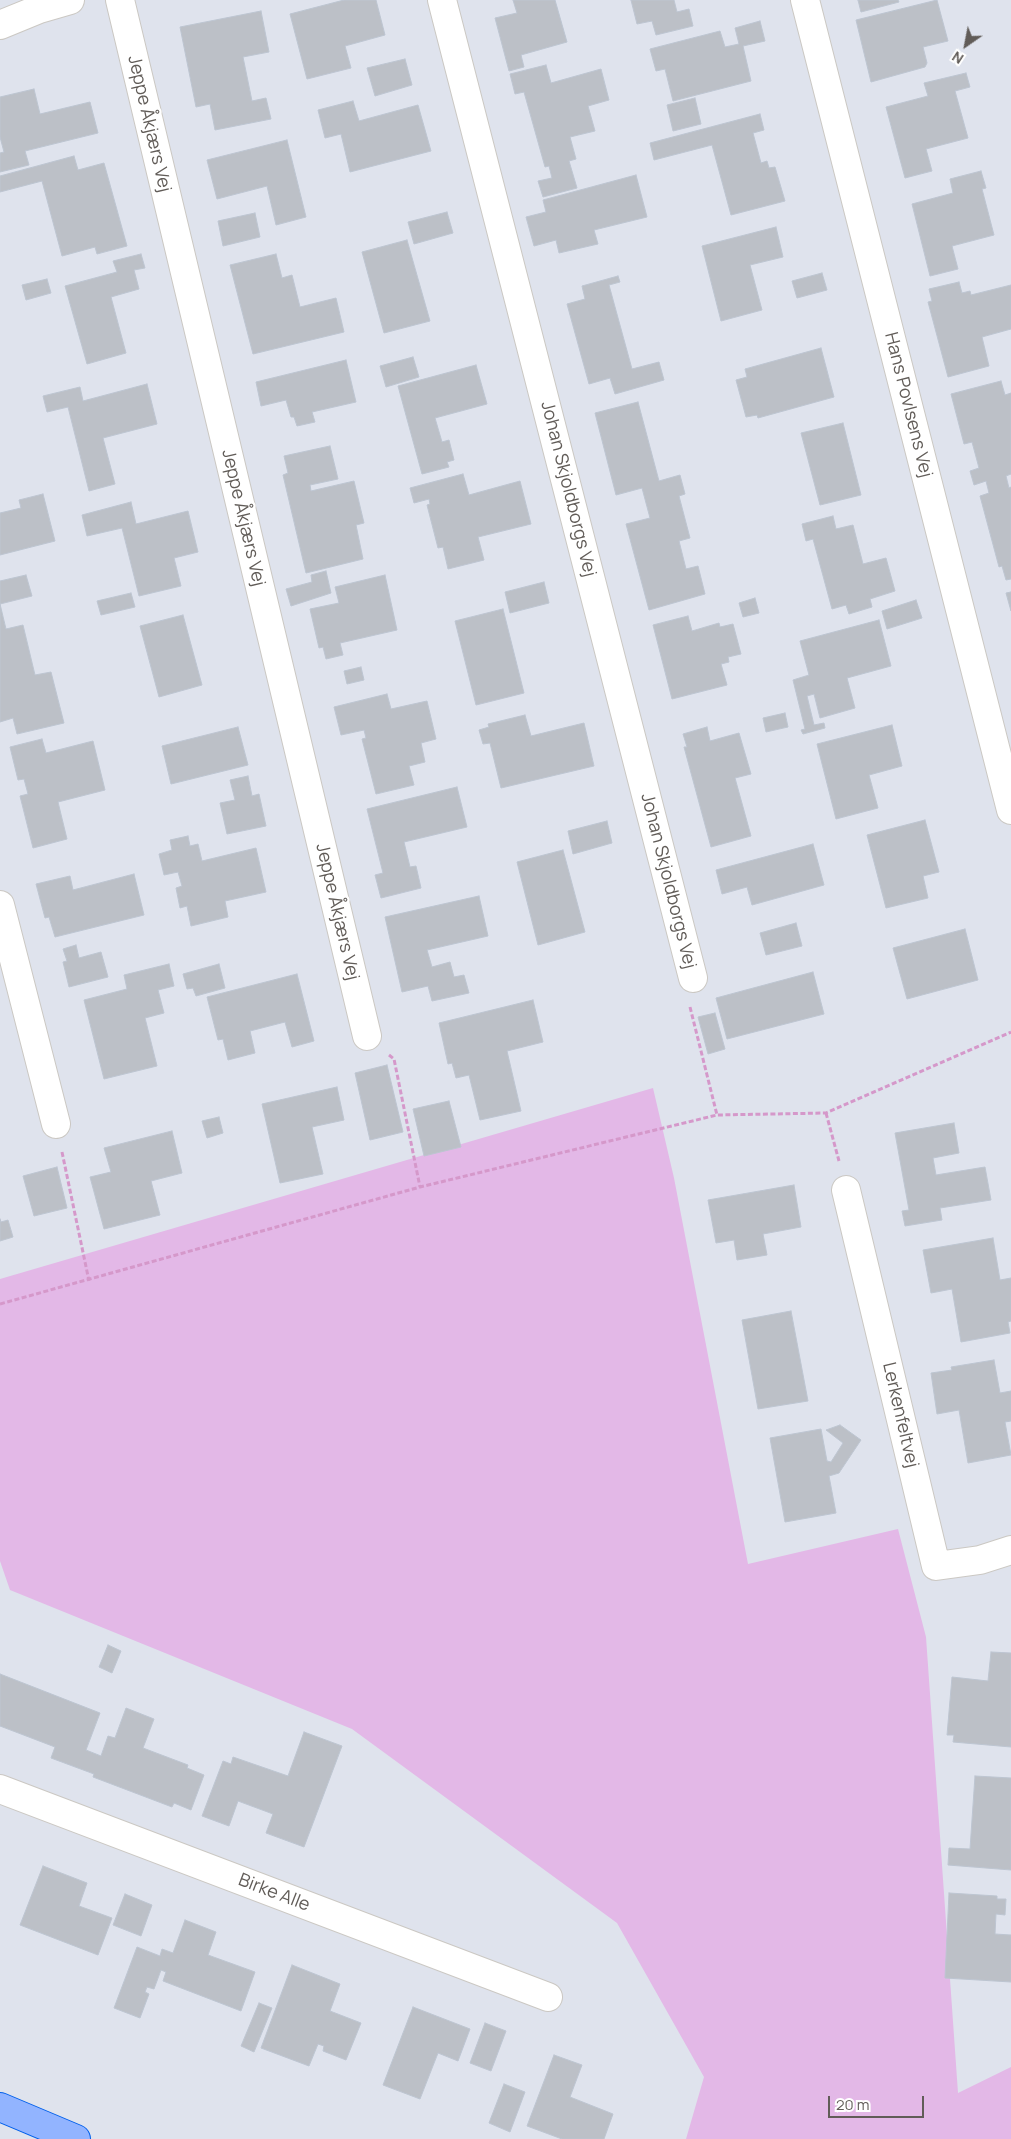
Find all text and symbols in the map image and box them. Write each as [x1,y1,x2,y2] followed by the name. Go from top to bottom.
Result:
[941,20,991,70] north arrow
[948,47,967,69] text: N
[123,53,175,195] street label: Jeppe Åkjærs Vej
[880,330,936,480] street label: Hans Povlsens Vej
[536,399,600,579] street label: Johan Skjoldborgs Vej
[217,447,269,589] street label: Jeppe Åkjærs Vej
[636,791,700,971] street label: Johan Skjoldborgs Vej
[311,841,363,983] street label: Jeppe Åkjærs Vej
[877,1360,923,1470] street label: Lerkenfeltvej
[235,1869,313,1917] street label: Birke Alle
[831,2086,927,2118] scale bar
[836,2094,869,2115] text: 20 m

